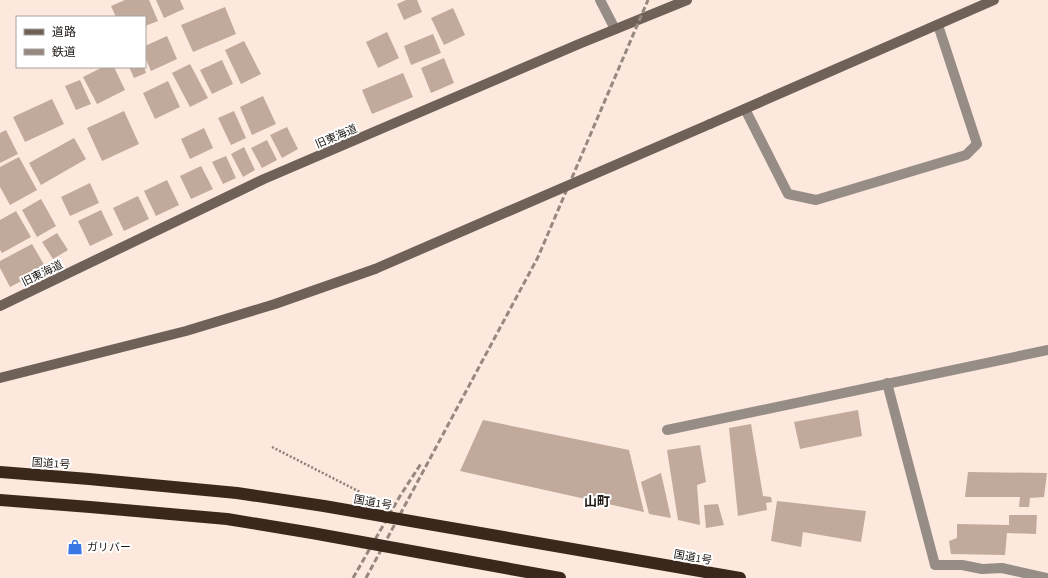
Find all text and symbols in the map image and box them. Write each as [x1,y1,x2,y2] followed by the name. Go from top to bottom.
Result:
[16,16,146,68] legend
[52,24,76,41] text: 道路
[52,44,76,61] text: 鉄道
[313,121,359,152] street label: 旧東海道
[19,257,65,290] street label: 旧東海道
[31,455,71,472] street label: 国道1号
[353,492,393,513] street label: 国道1号
[584,493,610,511] district label: 山町
[66,538,84,556] shop icon: ガリバー
[87,540,131,555] place label: ガリバー
[673,547,713,568] street label: 国道1号

